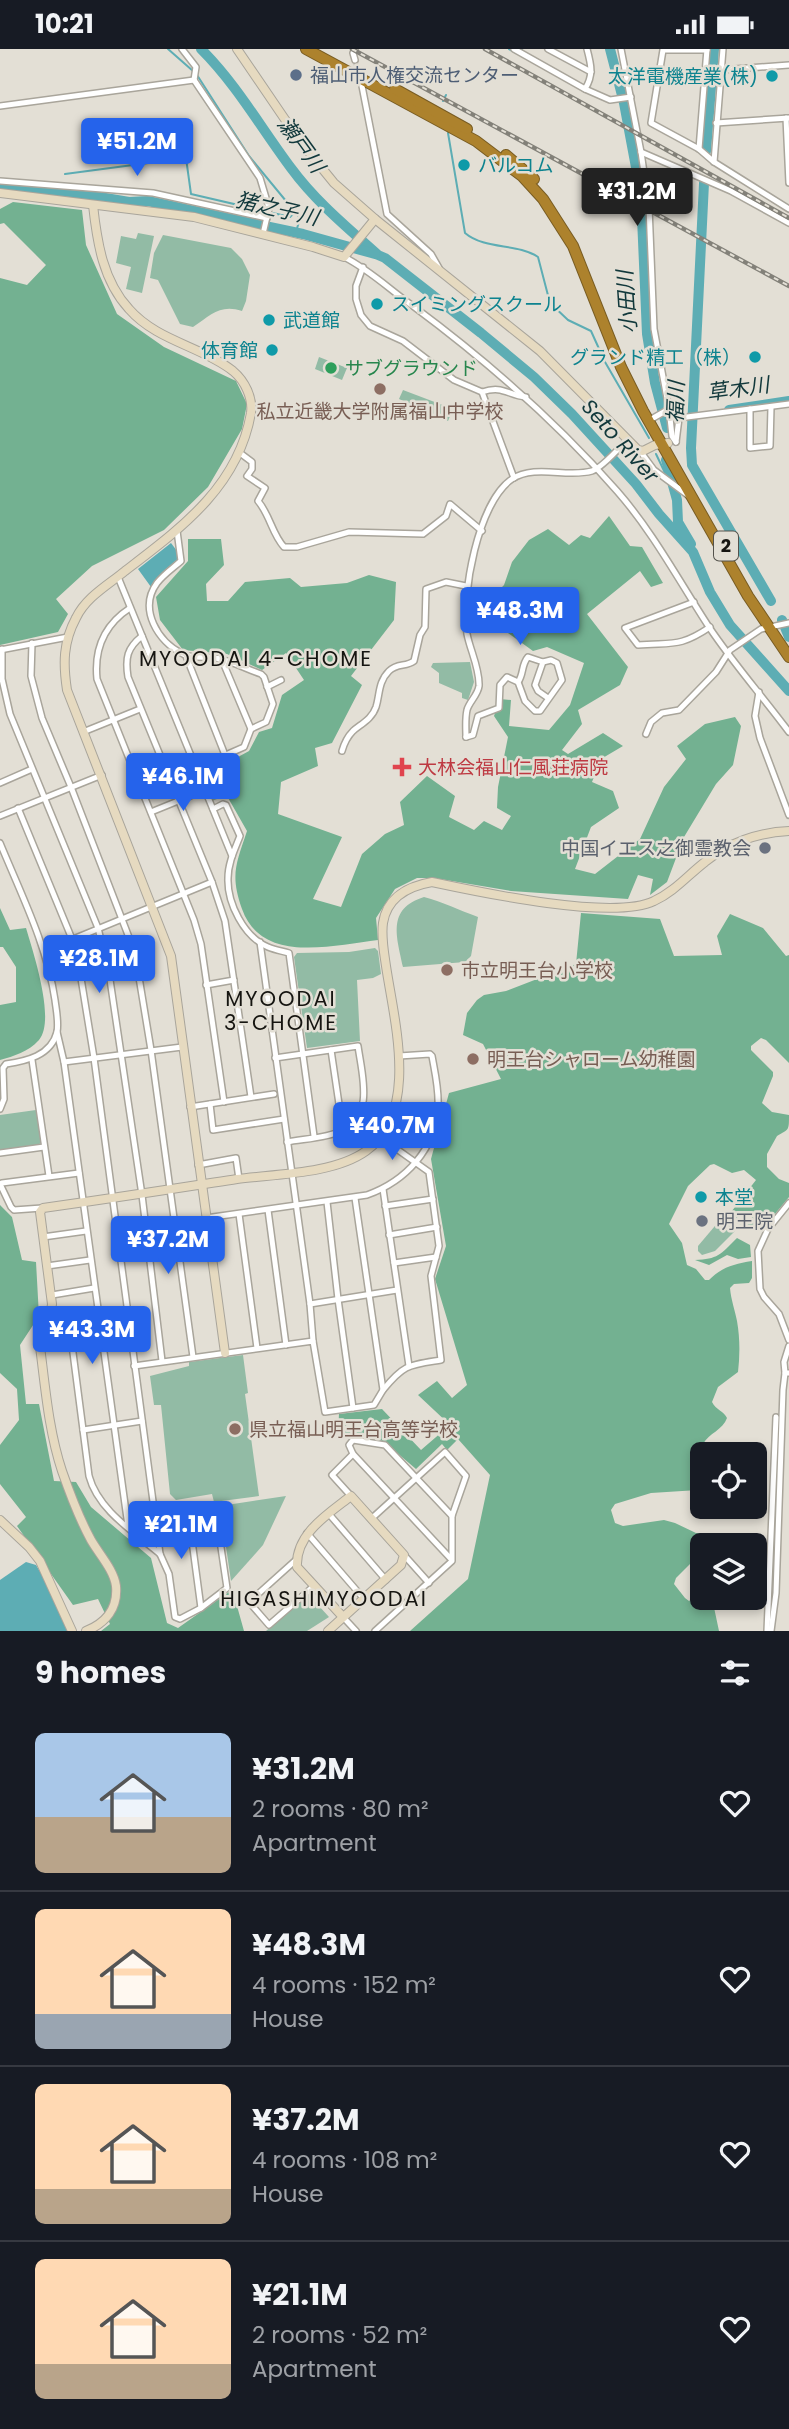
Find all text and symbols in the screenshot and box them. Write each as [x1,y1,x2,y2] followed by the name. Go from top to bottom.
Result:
[35,6,94,42] text: 10:21
[310,62,519,89] place label: 福山市人権交流センター
[608,63,758,90] place label: 太洋電機産業(株)
[288,67,304,83] marker: 福山市人権交流センター
[764,68,780,84] marker: 太洋電機産業(株)
[271,111,333,180] water label: 瀬戸川
[80,118,194,178] pin: ¥51.2M
[97,125,177,157] text: ¥51.2M
[478,152,554,179] place label: バルコム
[456,157,472,173] marker: バルコム
[580,169,694,228] pin: ¥31.2M
[598,175,676,207] text: ¥31.2M
[233,185,323,233] water label: 猪之子川
[610,268,643,334] water label: 小田川
[391,291,562,318] place label: スイミングスクール
[369,296,385,312] marker: スイミングスクール
[283,307,340,334] place label: 武道館
[261,312,277,328] marker: 武道館
[201,337,258,364] place label: 体育館
[264,342,280,358] marker: 体育館
[570,344,741,371] place label: グランド精工（株）
[747,349,763,365] marker: グランド精工（株）
[345,355,478,382] place label: サブグラウンド
[323,360,339,376] marker: サブグラウンド
[705,369,773,407] water label: 草木川
[660,378,691,423] water label: 福川
[372,381,388,397] marker: 私立近畿大学附属福山中学校
[575,393,666,490] water label: Seto River
[256,398,504,425] place label: 私立近畿大学附属福山中学校
[714,531,738,561] road number: 2
[463,587,577,647] pin: ¥48.3M
[476,594,564,626] text: ¥48.3M
[139,644,373,673] district label: MYOODAI 4-CHOME
[126,753,240,813] pin: ¥46.1M
[418,754,608,781] place label: 大林会福山仁風荘病院
[392,757,412,777] marker: 大林会福山仁風荘病院
[142,760,224,792] text: ¥46.1M
[561,835,751,862] place label: 中国イエス之御霊教会
[757,840,773,856] marker: 中国イエス之御霊教会
[42,935,156,995] pin: ¥28.1M
[59,942,139,974] text: ¥28.1M
[461,957,613,984] place label: 市立明王台小学校
[439,962,455,978] marker: 市立明王台小学校
[224,984,338,1037] district label: MYOODAI 3-CHOME
[487,1046,695,1073] place label: 明王台シャローム幼稚園
[465,1051,481,1067] marker: 明王台シャローム幼稚園
[335,1103,449,1162] pin: ¥40.7M
[349,1109,435,1141] text: ¥40.7M
[715,1184,753,1211] place label: 本堂
[693,1189,709,1205] marker: 本堂
[716,1208,773,1235] place label: 明王院
[694,1213,710,1229] marker: 明王院
[111,1217,225,1276] pin: ¥37.2M
[127,1223,209,1255] text: ¥37.2M
[35,1307,149,1366] pin: ¥43.3M
[49,1313,135,1345] text: ¥43.3M
[249,1416,458,1443] place label: 県立福山明王台高等学校
[227,1421,243,1437] marker: 県立福山明王台高等学校
[690,1442,767,1610] map controls
[690,1442,767,1519] button: locate
[124,1501,238,1561] pin: ¥21.1M
[144,1508,218,1540] text: ¥21.1M
[690,1533,767,1610] button: layers
[220,1584,428,1613] district label: HIGASHIMYOODAI
[35,1651,166,1694] text: 9 homes
[716,1654,754,1692] icon: filters
[252,1747,355,1790] text: ¥31.2M
[91,1761,175,1845] icon: home
[716,1784,754,1822] icon: heart
[252,1793,429,1825] text: 2 rooms · 80 m²
[252,1827,377,1859] text: Apartment
[252,1923,366,1966] text: ¥48.3M
[91,1937,175,2021] icon: home
[716,1960,754,1998] icon: heart
[252,1969,436,2001] text: 4 rooms · 152 m²
[252,2003,324,2035] text: House
[252,2098,359,2141] text: ¥37.2M
[91,2112,175,2196] icon: home
[716,2135,754,2173] icon: heart
[252,2144,437,2176] text: 4 rooms · 108 m²
[252,2178,324,2210] text: House
[252,2273,348,2316] text: ¥21.1M
[91,2287,175,2371] icon: home
[716,2310,754,2348] icon: heart
[252,2319,427,2351] text: 2 rooms · 52 m²
[252,2353,377,2385] text: Apartment

